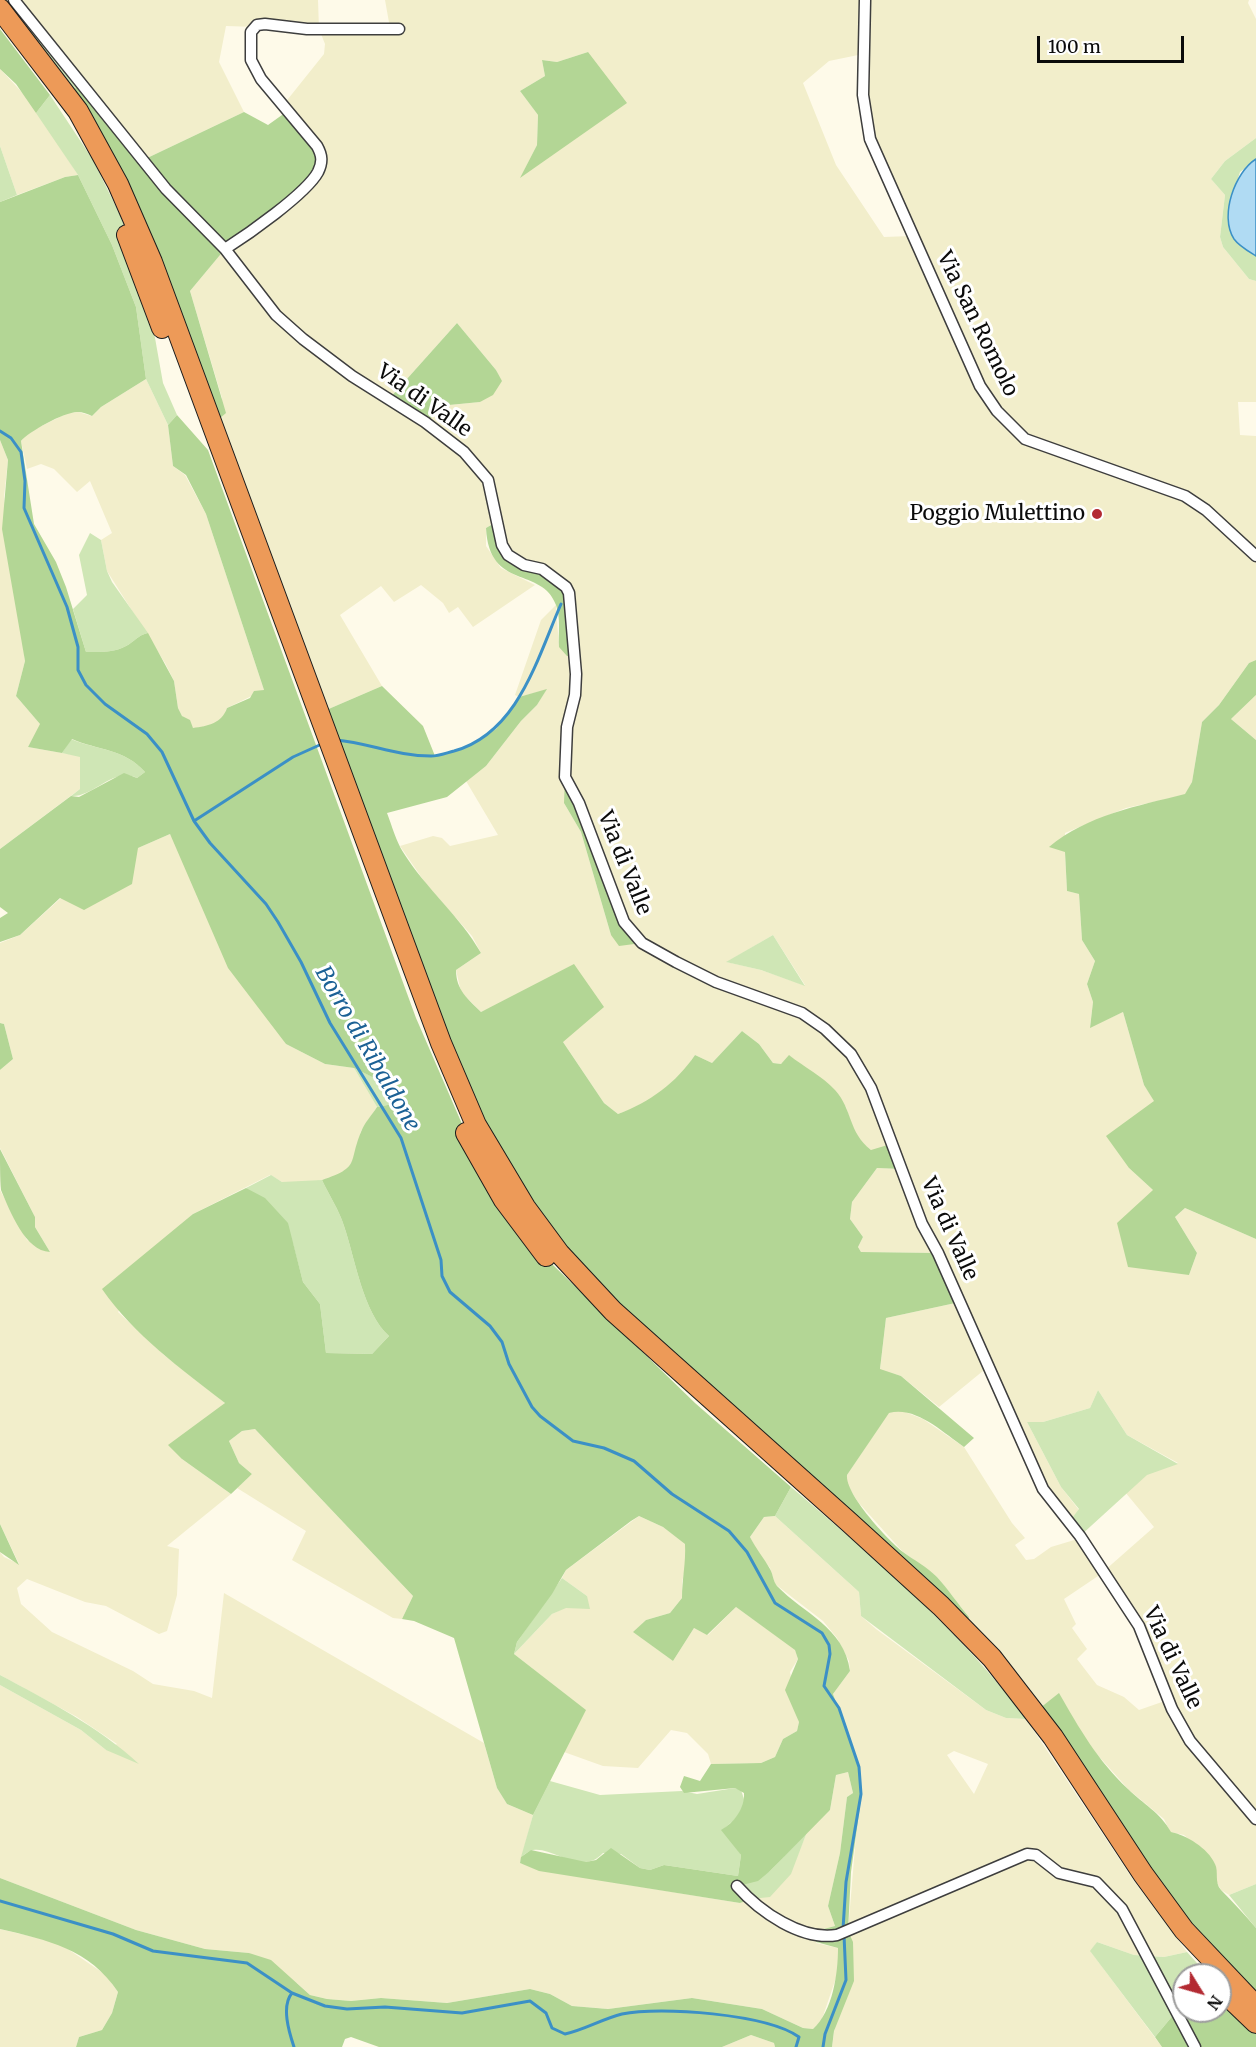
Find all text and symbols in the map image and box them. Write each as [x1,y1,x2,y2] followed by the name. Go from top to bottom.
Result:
[1040,24,1187,62] scale bar
[1048,35,1101,58] text: 100 m
[931,247,1023,401] street label: Via San Romolo
[372,359,476,443] street label: Via di Valle
[909,501,1085,527] place label: Poggio Mulettino
[1090,507,1104,521] marker: Poggio Mulettino
[592,807,656,919] street label: Via di Valle
[309,962,425,1136] water label: Borro di Ribaldone
[915,1174,983,1284] street label: Via di Valle
[1137,1603,1207,1713] street label: Via di Valle
[1172,1963,1232,2023] north arrow
[1203,1992,1227,2014] text: N

